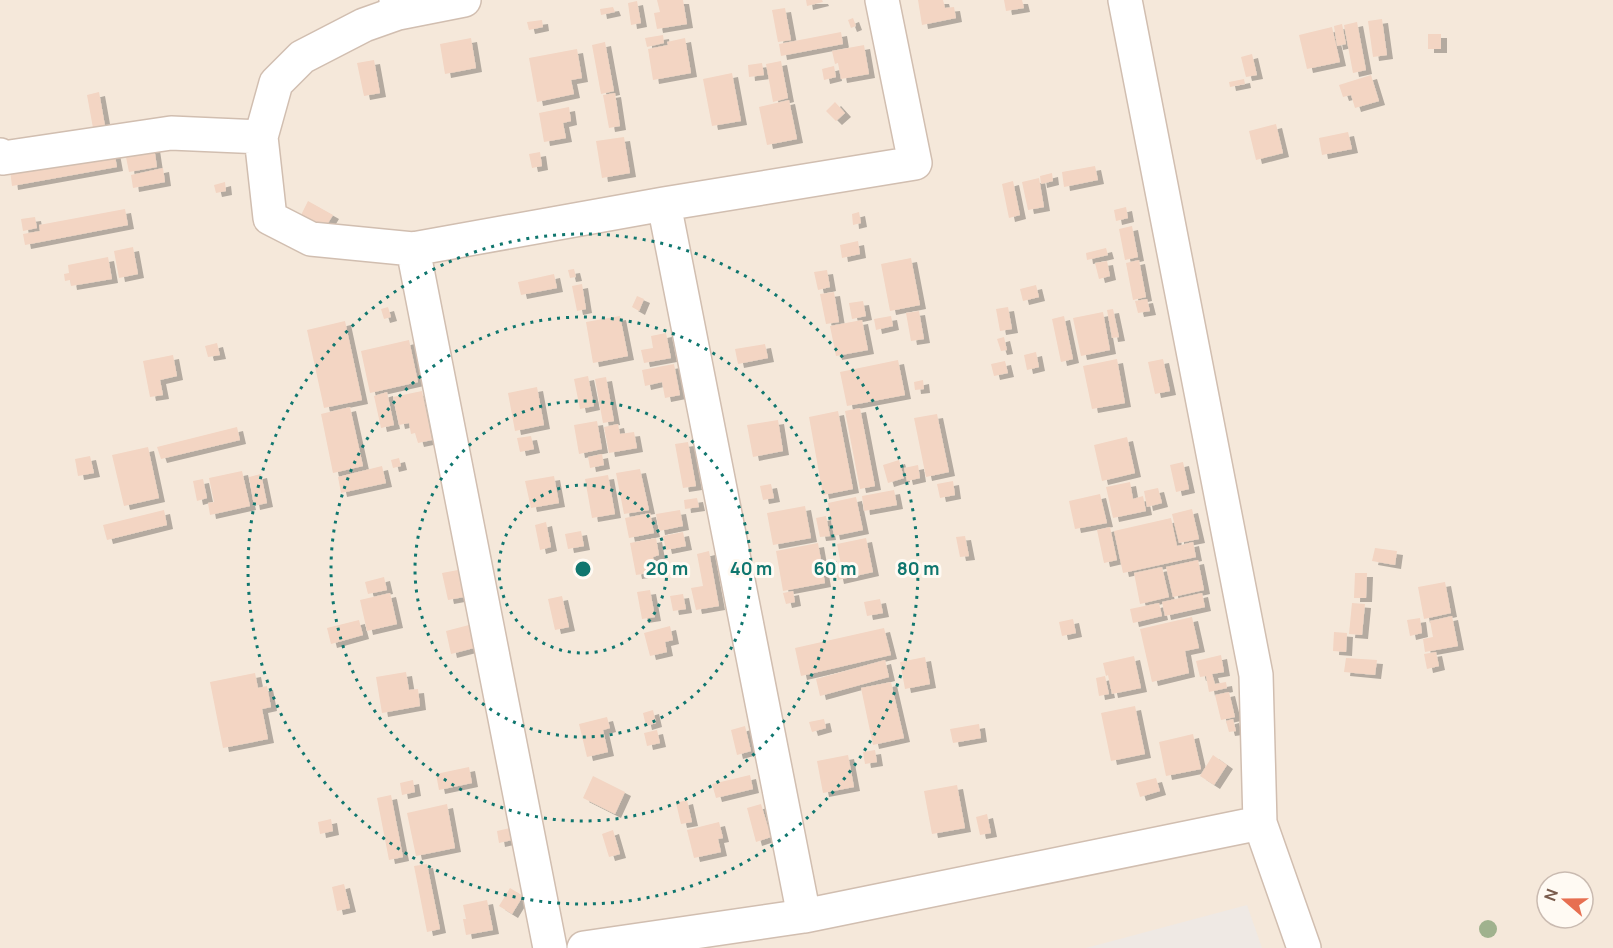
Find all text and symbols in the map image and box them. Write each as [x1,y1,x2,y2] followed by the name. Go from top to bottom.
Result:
[646,556,688,580] text: 20 m
[730,556,772,580] text: 40 m
[814,556,856,580] text: 60 m
[897,556,939,580] text: 80 m
[573,559,593,579] centre of rings
[1535,870,1595,930] north arrow
[1539,886,1563,904] text: N

